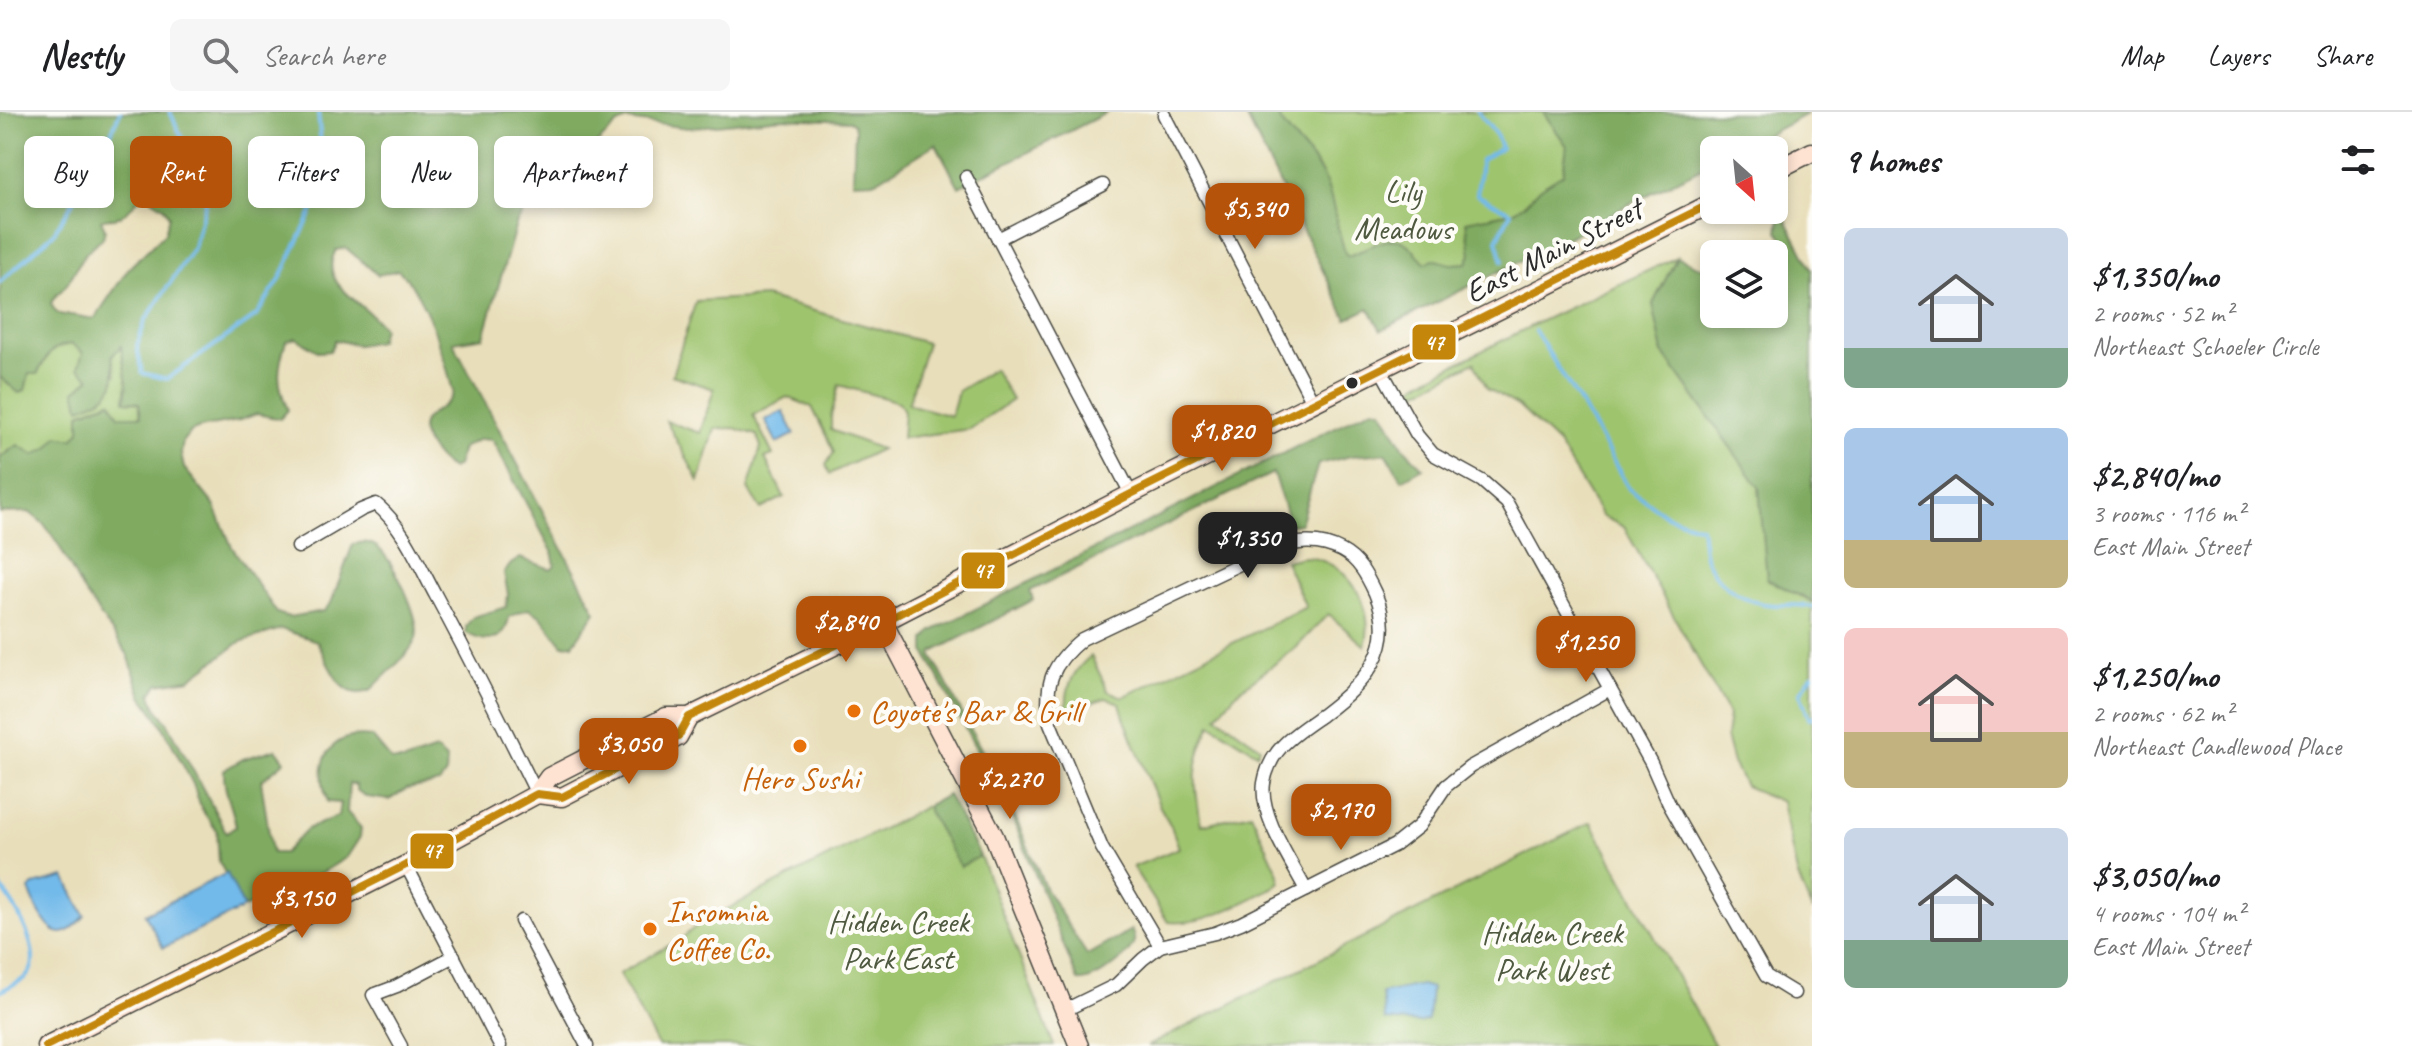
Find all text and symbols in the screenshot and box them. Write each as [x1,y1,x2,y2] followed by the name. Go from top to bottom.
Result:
[170,19,730,91] search box
[40,32,122,79] text: Nestly
[198,33,242,77] icon: search
[262,36,384,74] text: Search here
[2121,38,2164,73] text: Map
[2208,38,2269,73] text: Layers
[2313,38,2372,73] text: Share
[24,136,114,208] chip: Buy
[130,136,232,208] chip: Rent
[248,136,365,208] chip: Filters
[381,136,478,208] chip: New
[494,136,653,208] chip: Apartment
[1700,136,1788,224] north arrow
[1700,136,1788,328] map controls
[2336,138,2380,182] icon: filters
[1844,139,1940,182] text: 9 homes
[1354,171,1455,249] park label: Lily Meadows
[1190,183,1320,251] pin: $5,340
[1458,186,1653,313] street label: East Main Street
[1223,192,1287,225] text: $5,340
[1700,240,1788,328] button: layers
[2092,254,2218,297] text: $1,350/mo
[1908,260,2004,356] icon: home
[2092,297,2233,330] text: 2 rooms · 52 m²
[1411,323,1457,361] line badge: 47
[1424,329,1446,357] text: 47
[2092,330,2318,363] text: Northeast Schoeler Circle
[1344,375,1360,391] unlabelled marker
[1157,405,1287,473] pin: $1,820
[1190,414,1254,447] text: $1,820
[2092,454,2219,497] text: $2,840/mo
[1908,460,2004,556] icon: home
[2092,497,2244,530] text: 3 rooms · 116 m²
[1183,512,1313,580] pin: $1,350
[1216,521,1280,554] text: $1,350
[2092,530,2249,563] text: East Main Street
[960,551,1006,590] line badge: 47
[973,557,995,585] text: 47
[781,596,911,664] pin: $2,840
[814,605,878,638] text: $2,840
[1521,616,1651,684] pin: $1,250
[1554,625,1618,658] text: $1,250
[2092,654,2218,697] text: $1,250/mo
[1908,660,2004,756] icon: home
[870,691,1087,732] place label: Coyote's Bar & Grill
[2092,697,2233,730] text: 2 rooms · 62 m²
[845,702,863,720] marker: Coyote's Bar & Grill
[564,718,694,786] pin: $3,050
[597,727,661,760] text: $3,050
[2092,730,2341,763] text: Northeast Candlewood Place
[791,737,809,755] marker: Hero Sushi
[945,753,1075,821] pin: $2,270
[741,758,863,799] place label: Hero Sushi
[978,762,1042,795] text: $2,270
[1276,784,1406,852] pin: $2,170
[1309,793,1373,826] text: $2,170
[409,832,455,870] line badge: 47
[422,837,444,865] text: 47
[2092,854,2218,897] text: $3,050/mo
[1908,860,2004,956] icon: home
[237,872,367,940] pin: $3,150
[270,881,334,914] text: $3,150
[666,891,771,969] place label: Insomnia Coffee Co.
[2092,897,2244,930] text: 4 rooms · 104 m²
[827,901,971,979] park label: Hidden Creek Park East
[1481,912,1625,990] park label: Hidden Creek Park West
[641,920,659,938] marker: Insomnia Coffee Co.
[2092,930,2249,963] text: East Main Street

